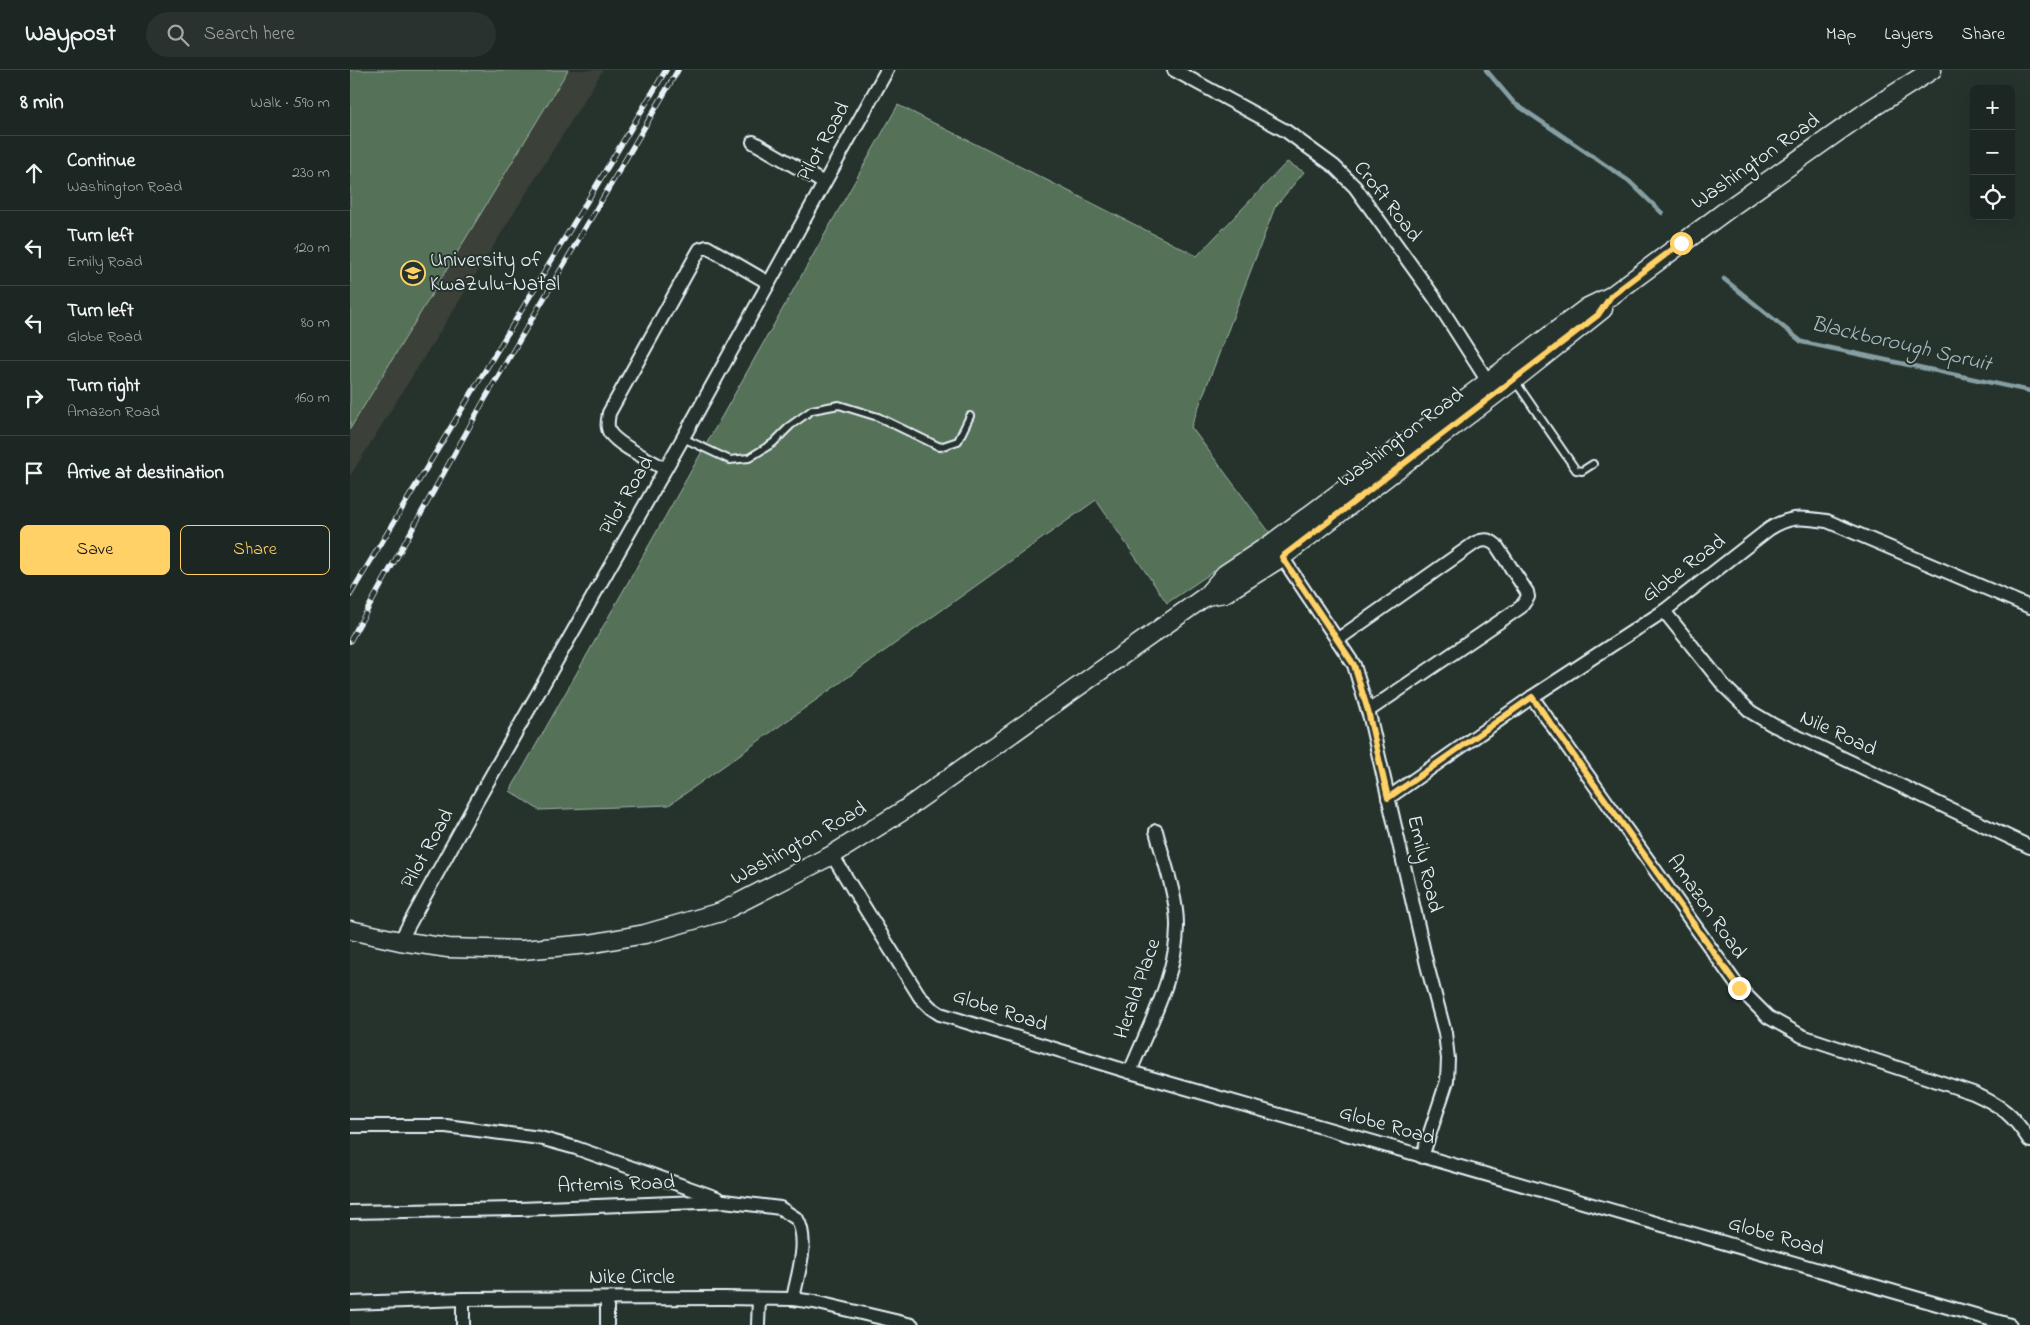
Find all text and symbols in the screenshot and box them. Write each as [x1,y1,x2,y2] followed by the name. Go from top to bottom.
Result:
[146,12,496,57] search box
[25,17,116,52] text: Waypost
[164,21,192,49] icon: search
[204,21,295,48] text: Search here
[1826,22,1856,48] text: Map
[1884,22,1934,48] text: Layers
[1962,22,2005,48] text: Share
[1970,85,2015,220] map controls
[1970,85,2015,130] button: +
[20,88,64,118] text: 8 min
[251,91,330,115] text: Walk · 590 m
[790,96,858,187] street label: Pilot Road
[1685,106,1828,219] street label: Washington Road
[1970,130,2015,175] button: −
[67,148,135,175] text: Continue
[1346,155,1428,249] street label: Croft Road
[20,159,48,187] icon: ahead
[292,161,330,185] text: 230 m
[67,175,182,199] text: Washington Road
[1970,175,2015,220] button: locate
[67,223,134,250] text: Turn left
[1670,232,1693,255] route start
[20,234,48,262] icon: left
[294,236,330,260] text: 120 m
[430,246,560,300] place label: University of KwaZulu-Natal
[67,250,142,274] text: Emily Road
[400,260,426,286] school or university icon: University of KwaZulu-Natal
[67,298,134,325] text: Turn left
[20,309,48,337] icon: left
[1808,309,1997,382] water label: Blackborough Spruit
[301,311,330,335] text: 80 m
[67,325,142,349] text: Globe Road
[67,373,140,400] text: Turn right
[1332,380,1472,497] street label: Washington Road
[20,384,48,412] icon: right
[295,386,330,410] text: 160 m
[67,400,160,424] text: Amazon Road
[592,451,662,541] street label: Pilot Road
[20,459,48,487] icon: arrive
[67,460,224,487] text: Arrive at destination
[20,525,170,575] button: Save
[180,525,330,575] button: Share
[1636,527,1732,611] street label: Globe Road
[1795,703,1882,765] street label: Nile Road
[726,794,873,896] street label: Washington Road
[394,803,462,894] street label: Pilot Road
[1396,812,1450,916] street label: Emily Road
[1659,849,1753,966] street label: Amazon Road
[1107,934,1169,1043] street label: Herald Place
[1728,977,1751,1000] route end
[949,982,1052,1041] street label: Globe Road
[1336,1098,1439,1154] street label: Globe Road
[557,1168,675,1202] street label: Artemis Road
[1725,1209,1828,1265] street label: Globe Road
[589,1263,676,1293] street label: Nike Circle

